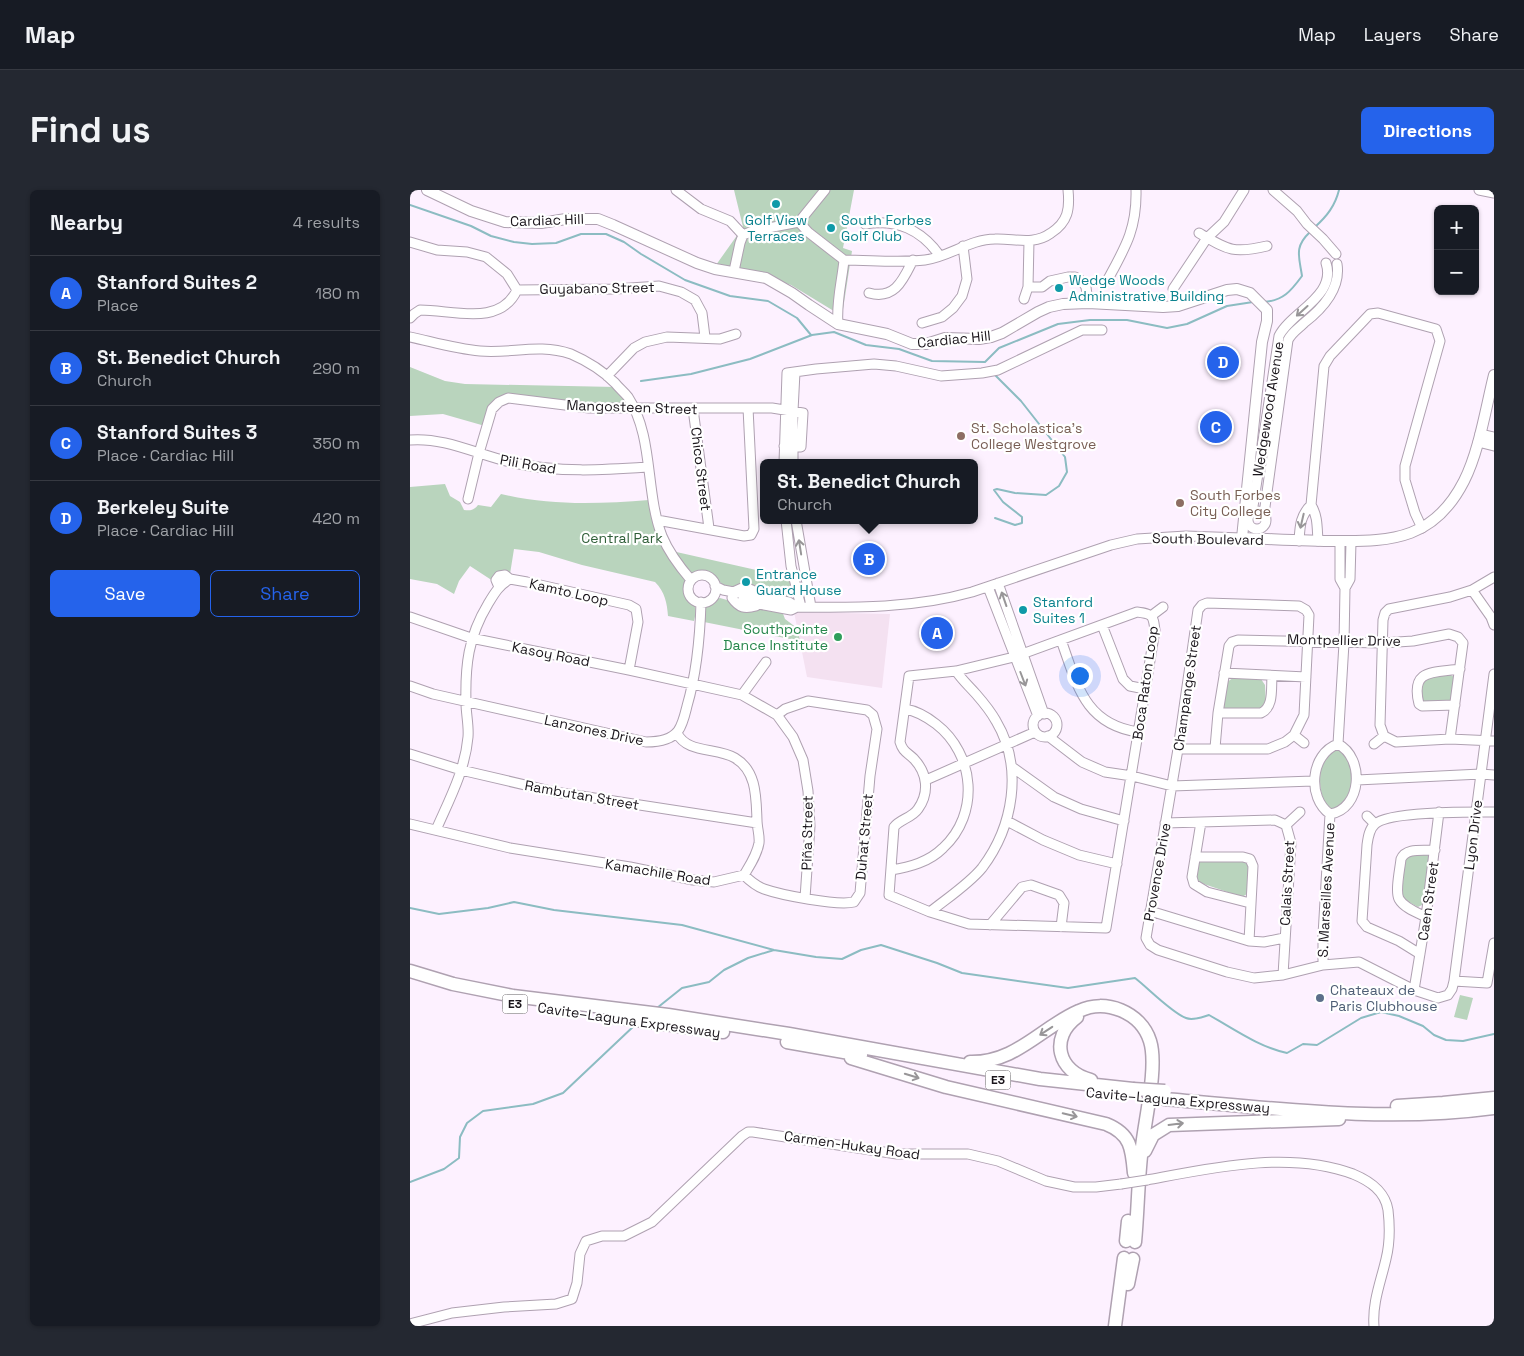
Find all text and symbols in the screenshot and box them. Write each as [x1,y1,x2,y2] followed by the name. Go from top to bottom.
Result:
[25,19,75,50] text: Map
[1298,23,1336,46] text: Map
[1364,23,1421,46] text: Layers
[1449,23,1499,46] text: Share
[1361,107,1494,154] button: Directions
[30,108,151,152] text: Find us
[770,198,782,210] marker: Golf View Terraces
[1434,205,1479,295] map controls
[1434,205,1479,250] button: +
[50,209,123,236] text: Nearby
[510,210,584,230] street label: Cardiac Hill
[745,211,807,245] place label: Golf View Terraces
[841,211,932,245] place label: South Forbes Golf Club
[293,212,360,233] text: 4 results
[825,222,837,234] marker: South Forbes Golf Club
[1434,250,1479,295] button: −
[97,270,257,295] text: Stanford Suites 2
[1069,271,1224,305] place label: Wedge Woods Administrative Building
[539,278,655,298] street label: Guyabano Street
[1053,282,1065,294] marker: Wedge Woods Administrative Building
[61,283,71,304] text: A
[315,283,360,304] text: 180 m
[97,295,139,316] text: Place
[1296,305,1309,316] one-way arrow
[916,326,992,352] street label: Cardiac Hill
[1248,340,1288,478] street label: Wedgewood Avenue
[1207,343,1239,381] pin: D
[97,345,280,370] text: St. Benedict Church
[61,358,71,379] text: B
[312,358,360,379] text: 290 m
[97,370,152,391] text: Church
[566,396,698,418] street label: Mangosteen Street
[1200,408,1232,446] pin: C
[971,419,1096,453] place label: St. Scholastica's College Westgrove
[97,420,257,445] text: Stanford Suites 3
[687,426,715,512] street label: Chico Street
[955,430,967,442] marker: St. Scholastica's College Westgrove
[61,433,71,454] text: C
[313,433,360,454] text: 350 m
[97,445,234,466] text: Place · Cardiac Hill
[499,450,557,478] street label: Pili Road
[760,459,978,524] popup
[777,469,961,494] text: St. Benedict Church
[1190,486,1281,520] place label: South Forbes City College
[777,494,832,515] text: Church
[97,495,229,520] text: Berkeley Suite
[1174,497,1186,509] marker: South Forbes City College
[61,508,71,529] text: D
[312,508,360,529] text: 420 m
[1297,513,1306,529] one-way arrow
[97,520,234,541] text: Place · Cardiac Hill
[581,529,663,547] park label: Central Park
[1152,529,1264,549] street label: South Boulevard
[795,539,805,555] one-way arrow
[853,540,885,578] pin: B
[756,565,842,599] place label: Entrance Guard House
[50,570,200,617] button: Save
[210,570,360,617] button: Share
[528,574,610,610] street label: Kamto Loop
[740,576,752,588] marker: Entrance Guard House
[999,591,1008,607] one-way arrow
[1033,593,1093,627] place label: Stanford Suites 1
[1017,604,1029,616] marker: Stanford Suites 1
[921,614,953,652] pin: A
[723,620,828,654] place label: Southpointe Dance Institute
[1169,624,1205,752] street label: Champange Street
[1128,625,1162,741] street label: Boca Raton Loop
[1287,630,1401,650] street label: Montpellier Drive
[832,631,844,643] marker: Southpointe Dance Institute
[510,638,592,670] street label: Kasoy Road
[1067,663,1093,689] your location
[1019,671,1028,687] one-way arrow
[543,711,645,749] street label: Lanzones Drive
[523,776,641,814] street label: Rambutan Street
[851,793,877,881] street label: Duhat Street
[797,795,817,871] street label: Piña Street
[1460,799,1486,871] street label: Lyon Drive
[1139,821,1175,923] street label: Provence Drive
[1313,822,1339,958] street label: S. Marseilles Avenue
[1276,840,1298,926] street label: Calais Street
[604,855,712,889] street label: Kamachile Road
[1414,860,1442,942] street label: Caen Street
[1330,981,1437,1015] place label: Chateaux de Paris Clubhouse
[1314,992,1326,1004] marker: Chateaux de Paris Clubhouse
[502,994,528,1014] road number: E3
[536,998,722,1042] street label: Cavite–Laguna Expressway
[1039,1027,1053,1037] one-way arrow
[986,1070,1010,1090] road number: E3
[903,1072,919,1082] one-way arrow
[1085,1083,1271,1117] street label: Cavite–Laguna Expressway
[1061,1111,1077,1120] one-way arrow
[1168,1119,1184,1129] one-way arrow
[783,1127,921,1163] street label: Carmen-Hukay Road

